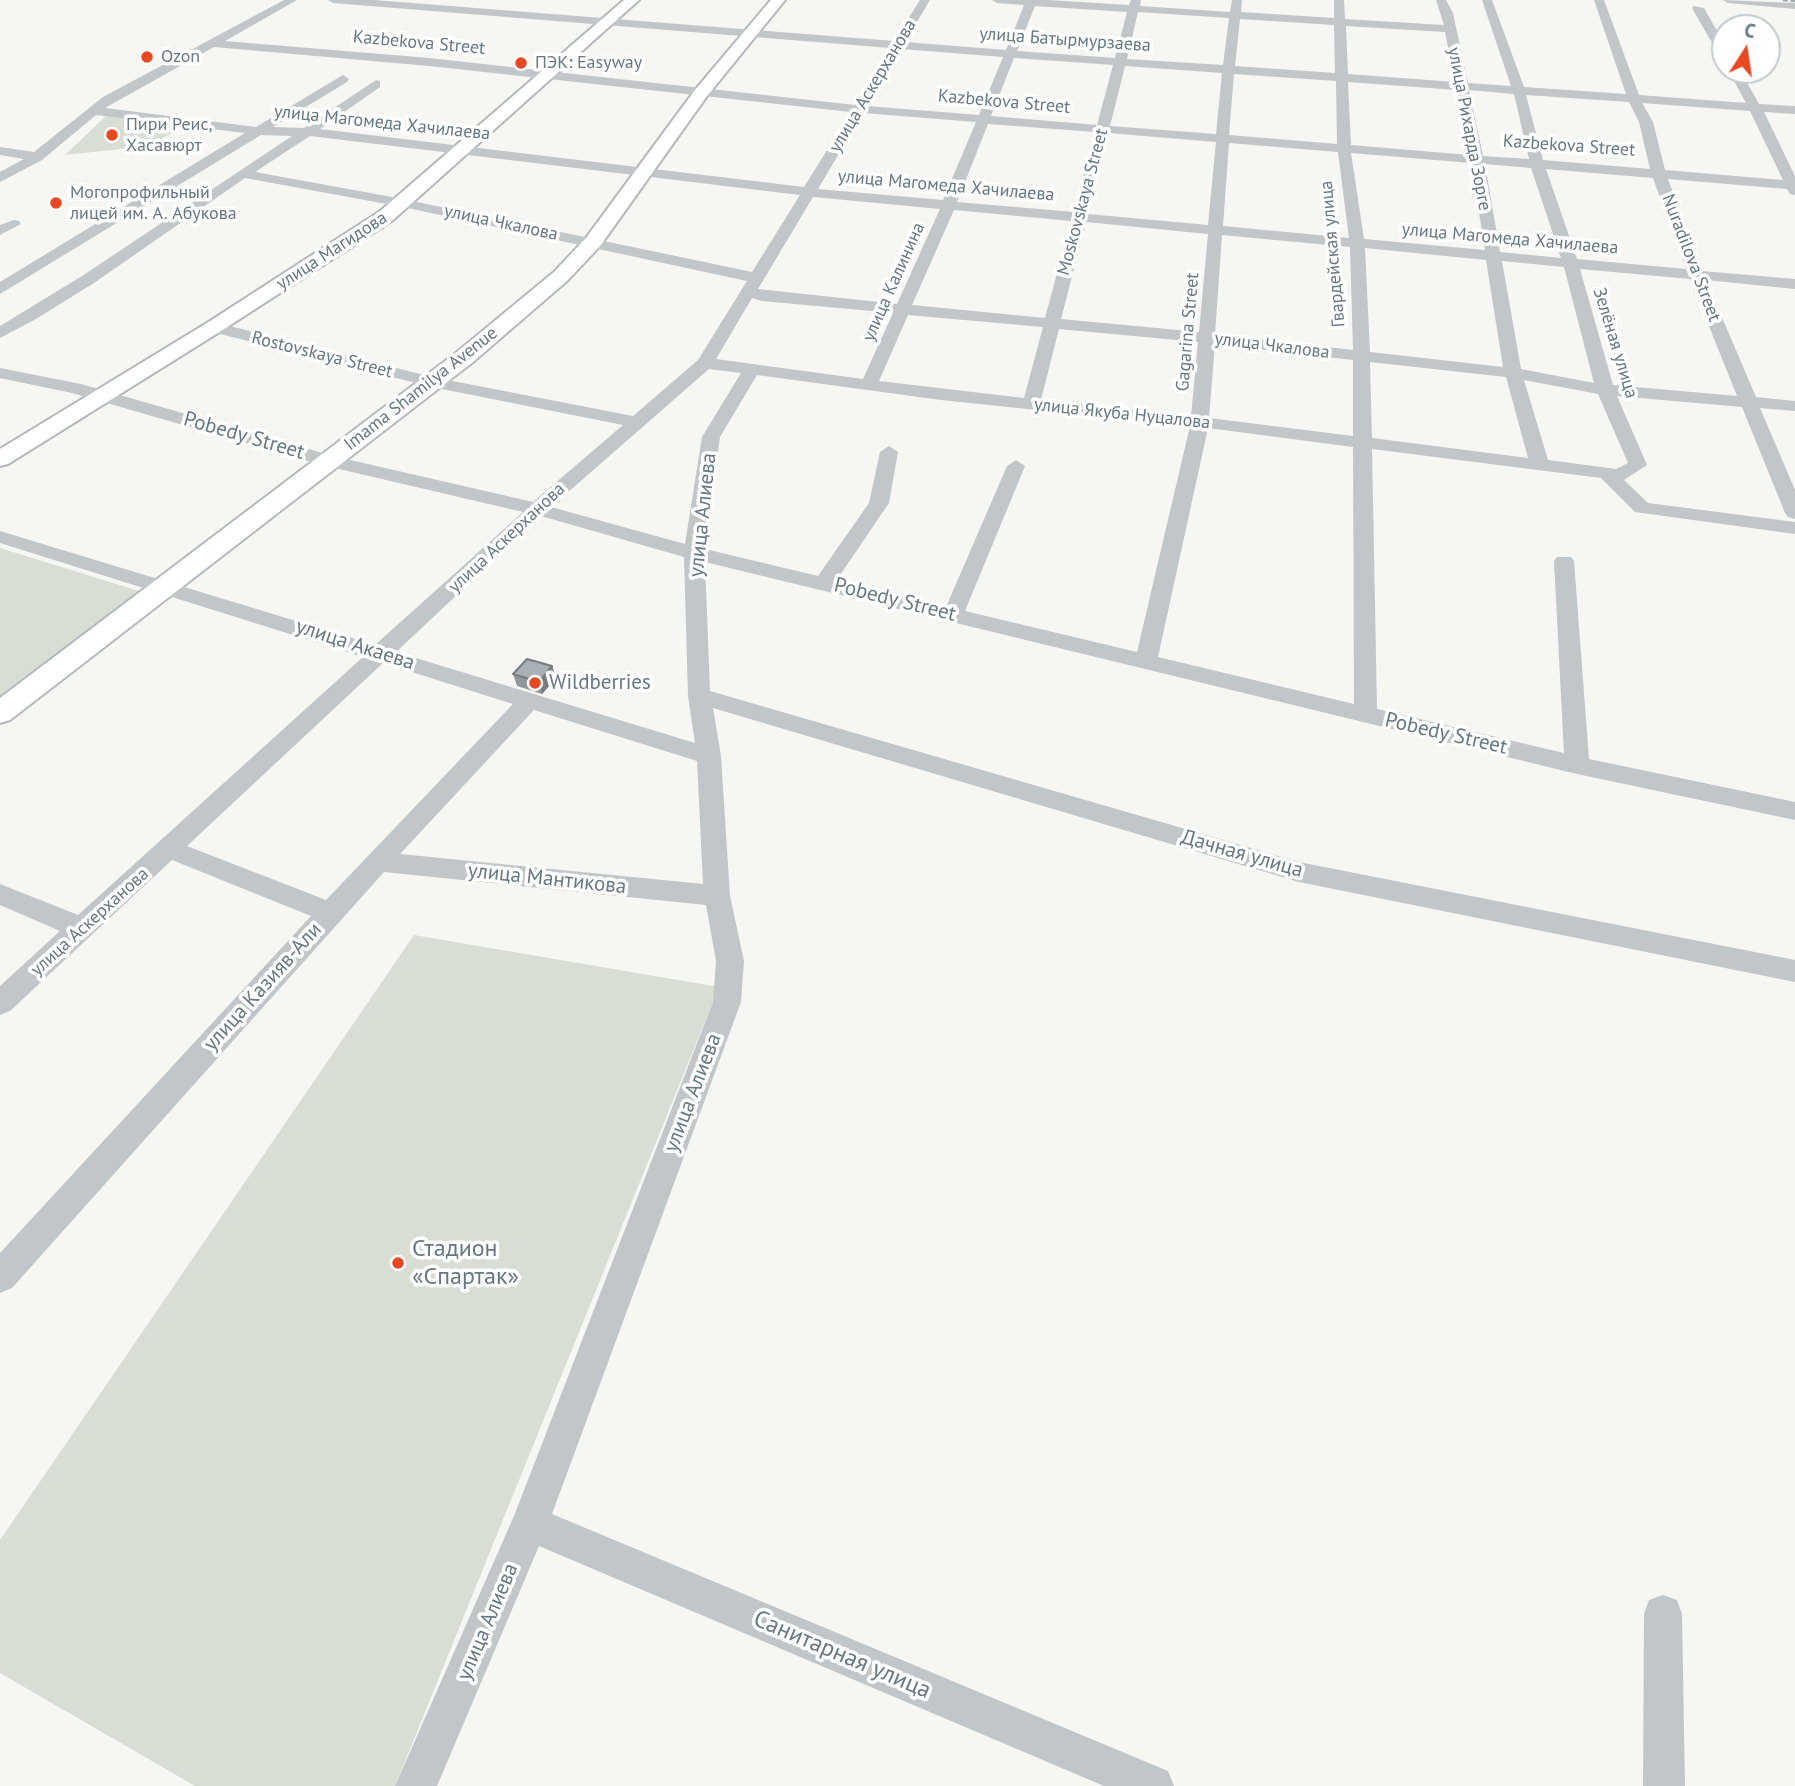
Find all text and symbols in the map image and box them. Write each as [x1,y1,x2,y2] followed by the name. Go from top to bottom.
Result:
[1711,14,1781,84] north arrow
[825,16,921,156] street label: улица Аскерханова
[1742,18,1758,43] text: С
[979,23,1151,57] street label: улица Батырмурзаева
[352,26,486,60] street label: Kazbekova Street
[161,46,200,68] place label: Ozon
[1443,46,1495,212] street label: улица Рихарда Зорге
[139,49,155,65] marker: Ozon
[535,52,642,74] place label: ПЭК: Easyway
[513,55,529,71] marker: ПЭК: Easyway
[937,85,1071,119] street label: Kazbekova Street
[273,101,491,145] street label: улица Магомеда Хачилаева
[126,114,213,156] place label: Пири Реис, Хасавюрт
[1053,126,1113,278] street label: Moskovskaya Street
[104,127,120,143] marker: Пири Реис, Хасавюрт
[1502,131,1636,161] street label: Kazbekova Street
[837,166,1055,206] street label: улица Магомеда Хачилаева
[1316,180,1350,328] street label: Гвардейская улица
[70,182,237,224] place label: Могопрофильный лицей им. А. Абукова
[1657,191,1725,325] street label: Nuradilova Street
[48,195,64,211] marker: Могопрофильный лицей им. А. Абукова
[442,200,560,246] street label: улица Чкалова
[273,207,391,295] street label: улица Магидова
[858,219,930,345] street label: улица Калинина
[1401,219,1619,259] street label: улица Магомеда Хачилаева
[1172,272,1204,392] street label: Gagarina Street
[1588,285,1642,401] street label: Зелёная улица
[340,322,502,456] street label: Imama Shamilya Avenue
[249,327,395,383] street label: Rostovskaya Street
[1213,328,1331,364] street label: улица Чкалова
[1033,394,1211,434] street label: улица Якуба Нуцалова
[181,407,307,465] street label: Pobedy Street
[684,452,722,578] street label: улица Алиева
[444,478,570,598] street label: улица Аскерханова
[832,573,958,627] street label: Pobedy Street
[292,614,418,676] street label: улица Акаева
[549,670,651,696] place label: Wildberries
[527,675,543,691] marker: Wildberries
[1382,708,1510,760] street label: Pobedy Street
[1178,825,1306,883] street label: Дачная улица
[467,858,627,900] street label: улица Мантикова
[27,863,153,981] street label: улица Аскерханова
[199,917,327,1057] street label: улица Казияв-Али
[659,1030,727,1156] street label: улица Алиева
[412,1235,519,1291] place label: Стадион «Спартак»
[390,1255,406,1271] marker: Стадион «Спартак»
[452,1560,524,1684] street label: улица Алиева
[749,1605,935,1705] street label: Санитарная улица

